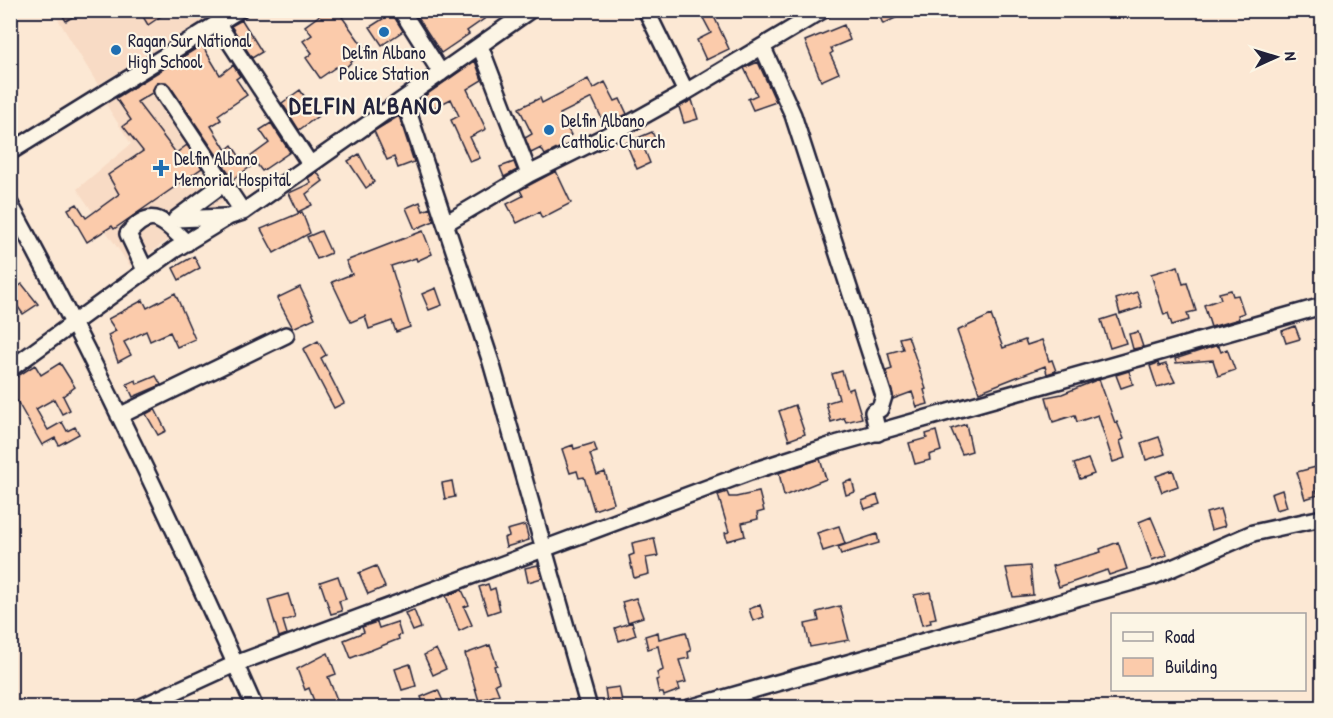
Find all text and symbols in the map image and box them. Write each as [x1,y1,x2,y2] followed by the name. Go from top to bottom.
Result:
[377,25,391,39] marker: Delfin Albano Police Station
[1246,27,1306,87] north arrow
[128,28,251,74] place label: Ragan Sur National High School
[339,40,429,86] place label: Delfin Albano Police Station
[109,43,123,57] marker: Ragan Sur National High School
[1280,51,1302,61] text: N
[289,89,443,121] district label: DELFIN ALBANO
[561,108,665,154] place label: Delfin Albano Catholic Church
[542,123,556,137] marker: Delfin Albano Catholic Church
[174,146,291,192] place label: Delfin Albano Memorial Hospital
[152,159,170,177] marker: Delfin Albano Memorial Hospital
[1111,613,1306,691] legend
[1165,624,1195,649] text: Road
[1165,654,1217,679] text: Building

